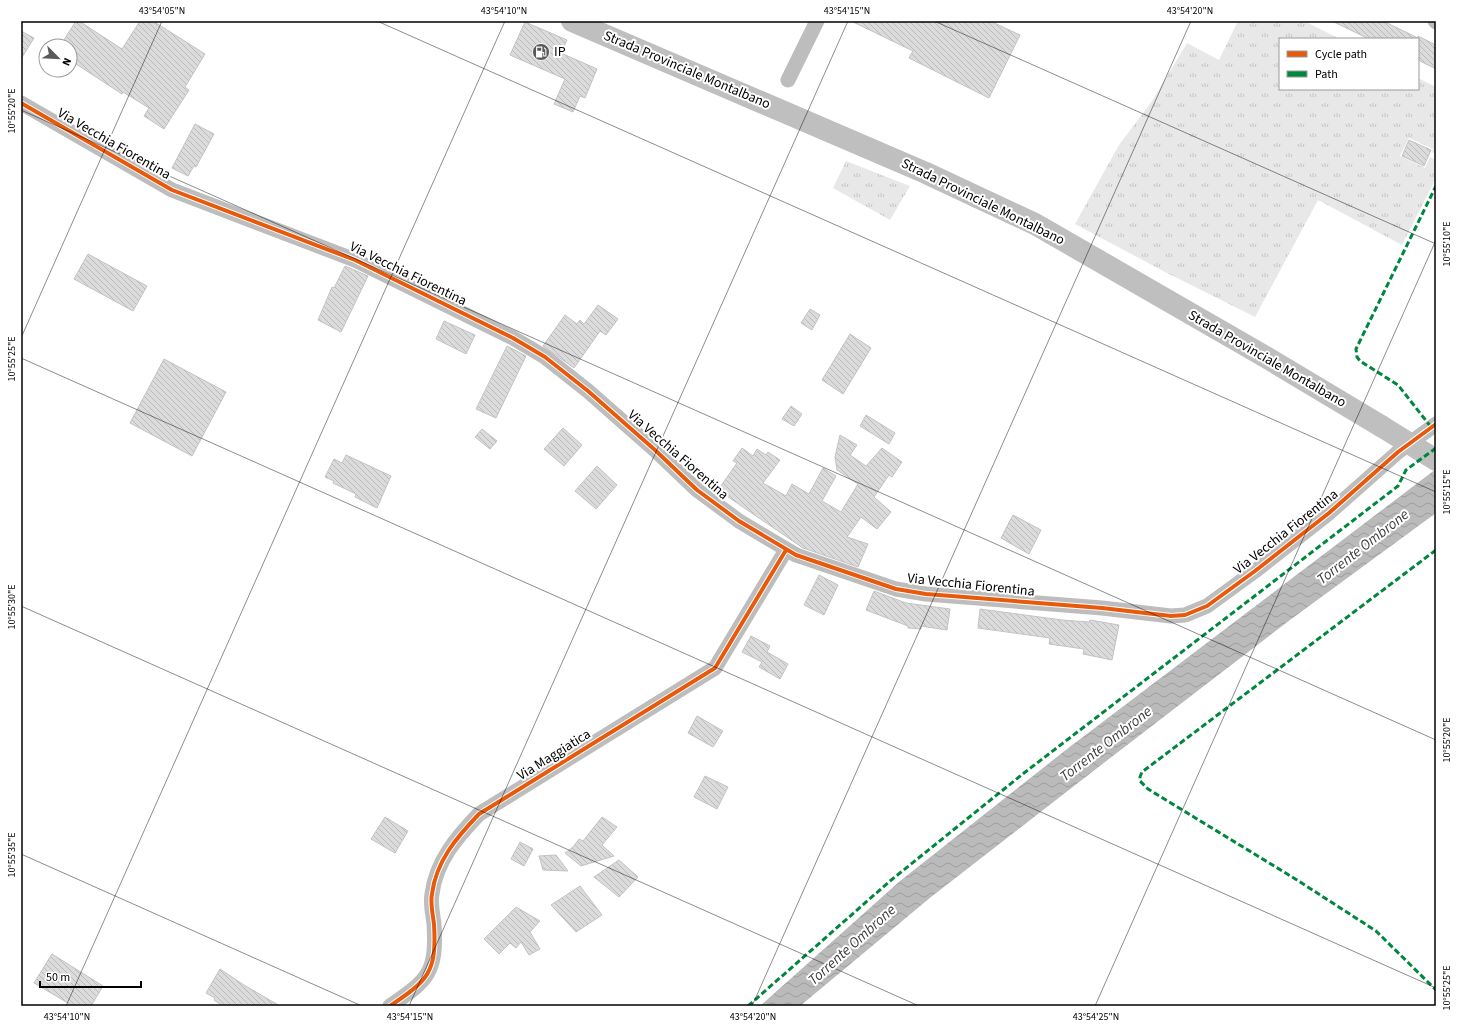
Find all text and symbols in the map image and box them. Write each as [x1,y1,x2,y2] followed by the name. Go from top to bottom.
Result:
[139,4,185,18] text: 43°54'05"N
[481,4,527,18] text: 43°54'10"N
[824,4,870,18] text: 43°54'15"N
[1167,4,1213,18] text: 43°54'20"N
[601,26,773,114] street label: Strada Provinciale Montalbano
[38,38,78,78] north arrow
[1279,38,1419,90] legend
[531,42,551,62] fuel station icon: IP
[554,42,566,62] place label: IP
[1315,46,1367,63] text: Cycle path
[58,55,75,68] text: N
[1315,66,1338,83] text: Path
[5,88,19,134] text: 10°55'20"E
[54,103,174,185] street label: Via Vecchia Fiorentina
[898,154,1068,250] street label: Strada Provinciale Montalbano
[1440,221,1454,267] text: 10°55'10"E
[346,237,470,311] street label: Via Vecchia Fiorentina
[1184,305,1350,413] street label: Strada Provinciale Montalbano
[5,336,19,382] text: 10°55'25"E
[623,405,733,505] street label: Via Vecchia Fiorentina
[1440,469,1454,515] text: 10°55'15"E
[1229,485,1343,579] street label: Via Vecchia Fiorentina
[1313,504,1413,590] water label: Torrente Ombrone
[906,568,1036,602] street label: Via Vecchia Fiorentina
[5,584,19,630] text: 10°55'30"E
[1056,701,1156,787] water label: Torrente Ombrone
[1440,717,1454,763] text: 10°55'20"E
[513,724,595,786] street label: Via Maggiatica
[5,832,19,878] text: 10°55'35"E
[803,900,901,990] water label: Torrente Ombrone
[40,963,141,989] scale bar
[1440,965,1454,1011] text: 10°55'25"E
[46,969,70,986] text: 50 m
[44,1010,90,1024] text: 43°54'10"N
[387,1010,433,1024] text: 43°54'15"N
[730,1010,776,1024] text: 43°54'20"N
[1073,1010,1119,1024] text: 43°54'25"N

